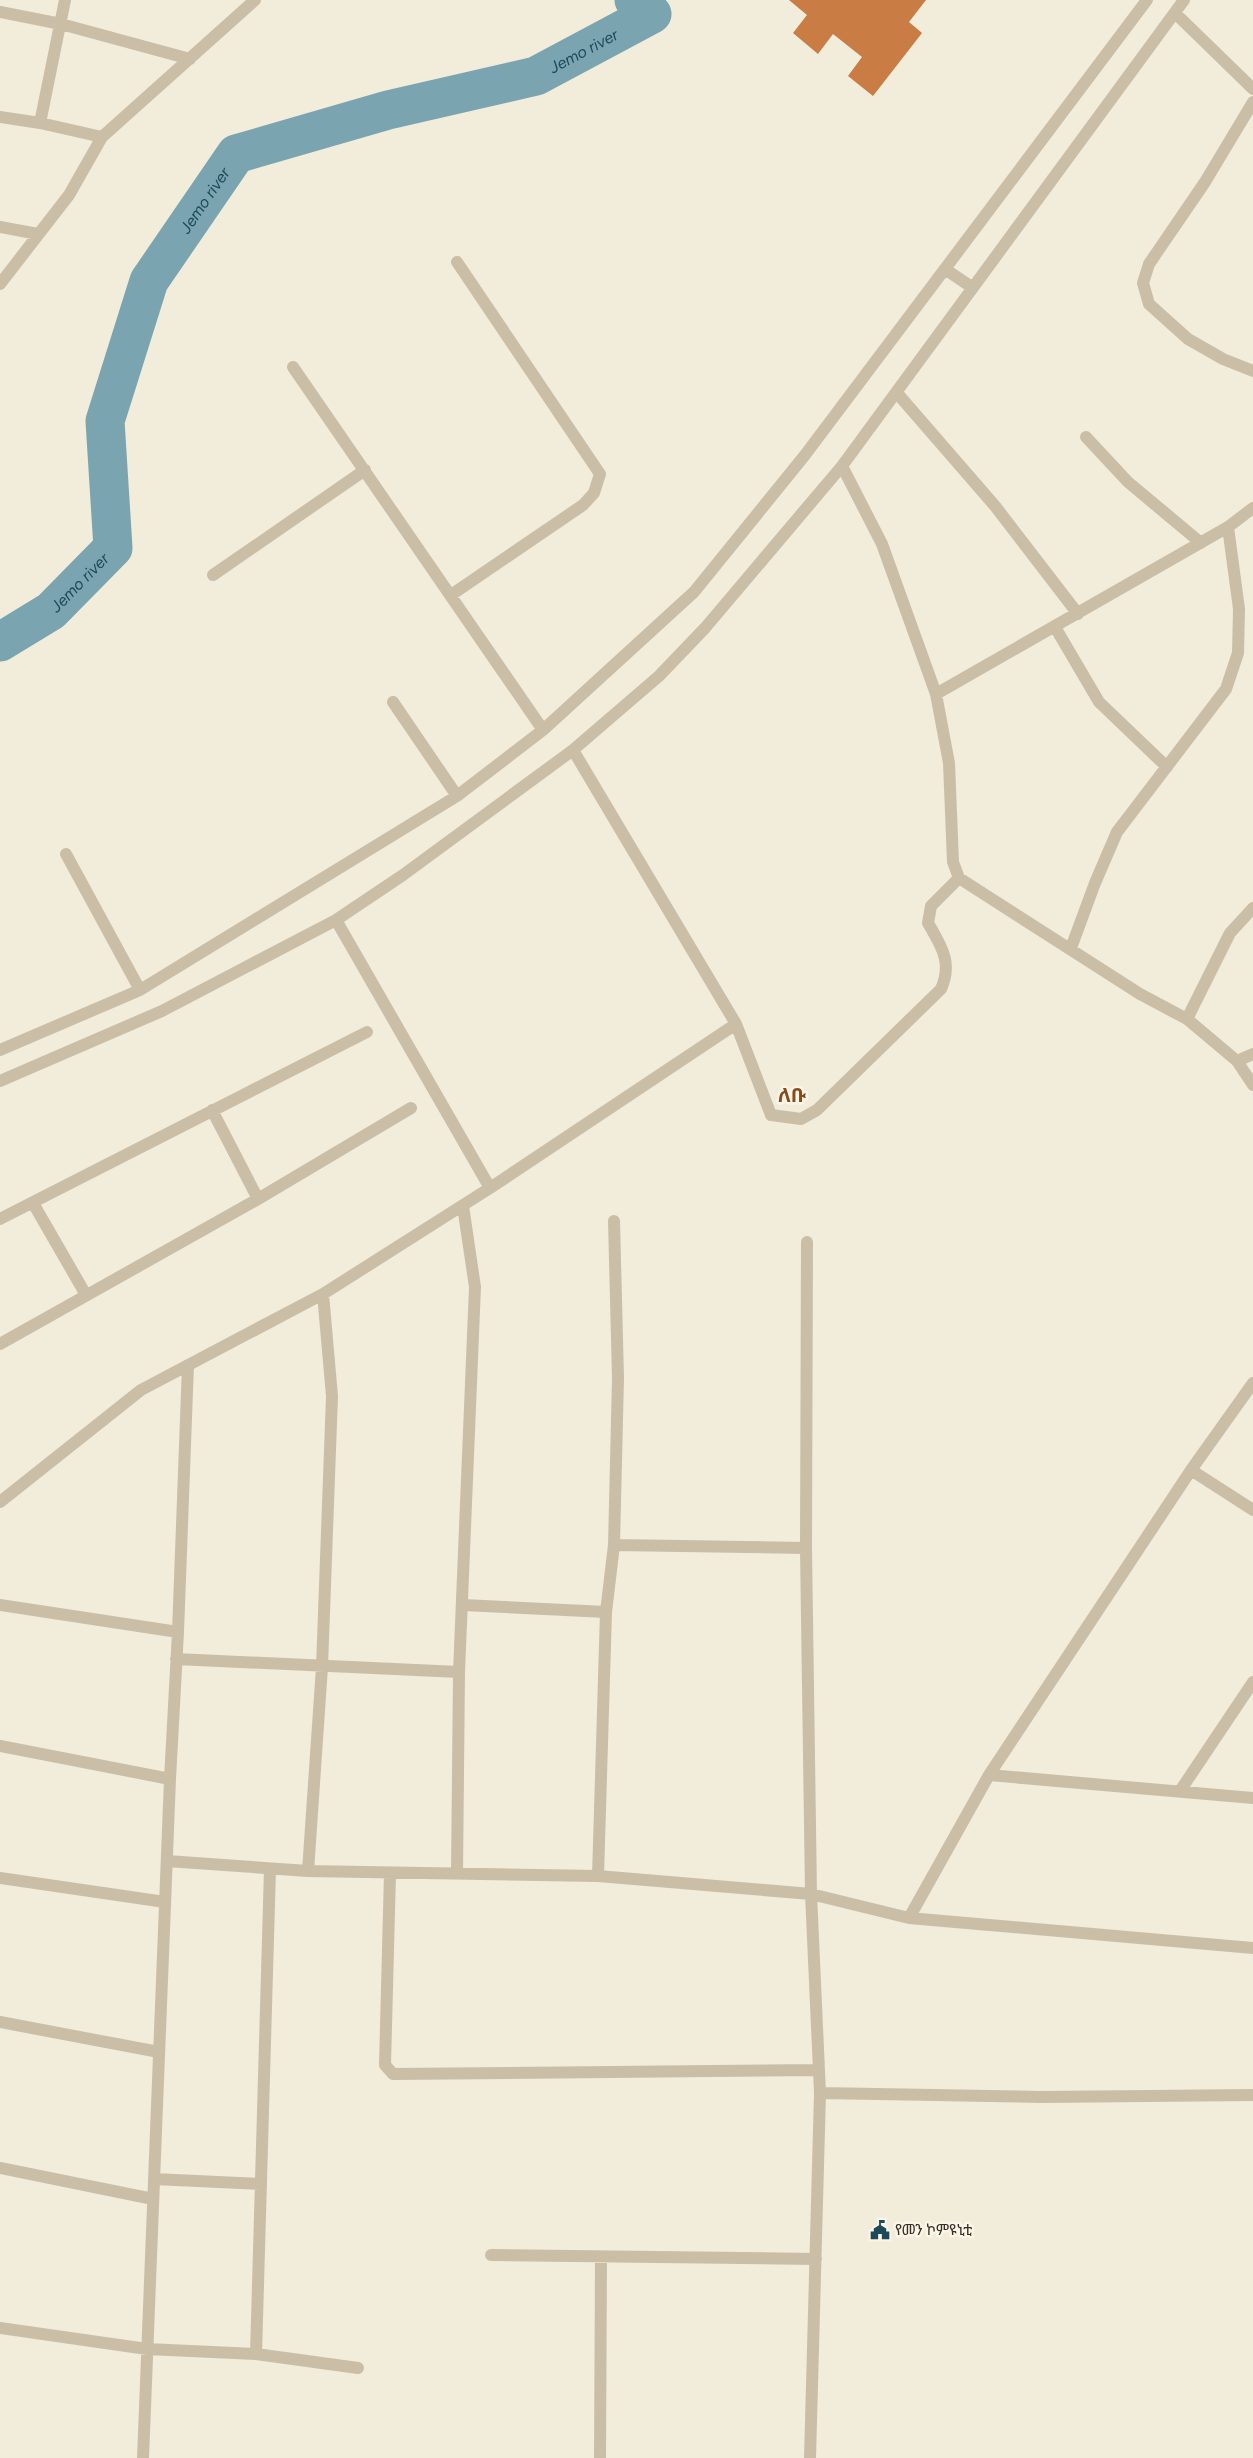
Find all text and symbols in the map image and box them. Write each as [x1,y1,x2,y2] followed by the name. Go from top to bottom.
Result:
[545,25,622,78] water label: Jemo river
[175,164,234,238] water label: Jemo river
[46,549,113,617] water label: Jemo river
[778,1083,806,1107] district label: ለቡ
[869,2219,891,2241] public building icon: የመን ኮምዩኒቲ
[895,2221,972,2239] place label: የመን ኮምዩኒቲ

